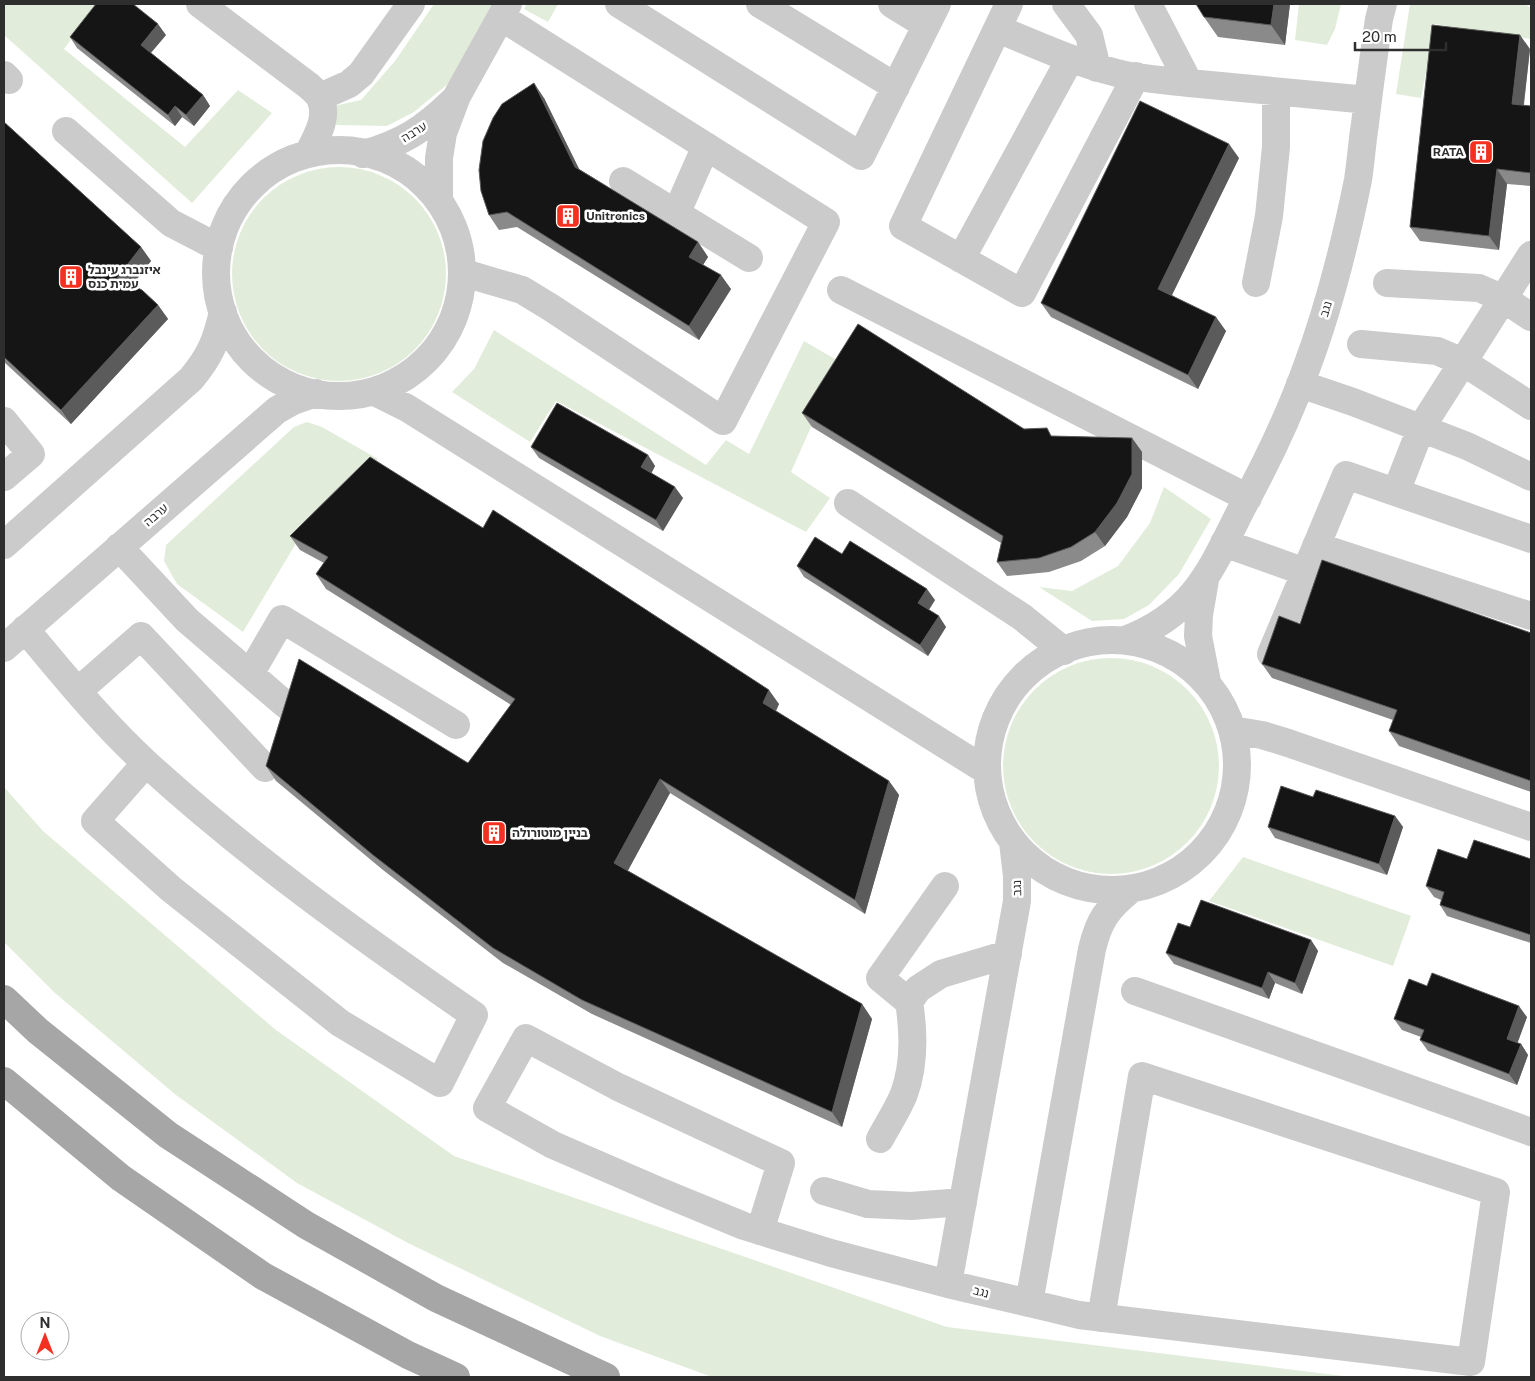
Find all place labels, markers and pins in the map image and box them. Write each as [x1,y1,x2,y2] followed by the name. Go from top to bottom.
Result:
[1468,139,1494,165] building icon: RATA
[1433,145,1464,159] place label: RATA
[555,203,581,229] building icon: Unitronics
[586,209,645,223] place label: Unitronics
[88,263,161,291] place label: איזנברג עינבל עמית כנס
[58,264,84,290] building icon: איזנברג עינבל עמית כנס
[481,820,507,846] building icon: בניין מוטורולה
[512,826,588,840] place label: בניין מוטורולה

